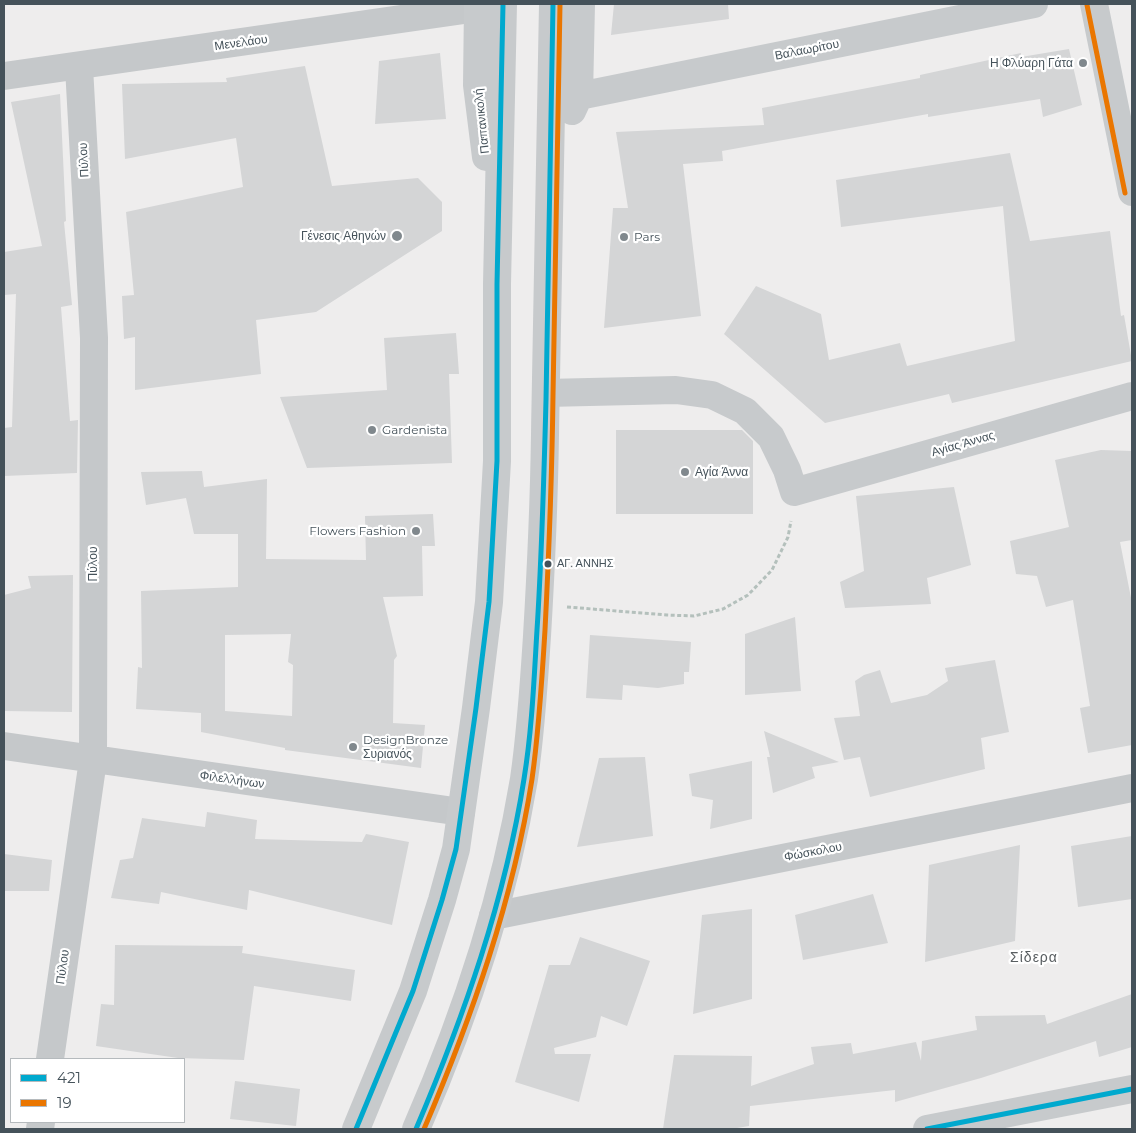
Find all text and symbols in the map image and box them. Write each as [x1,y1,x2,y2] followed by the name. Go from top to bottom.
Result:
[214,32,268,54] street label: Μενελάου
[774,37,840,63] street label: Βαλαωρίτου
[990,56,1073,70] place label: Η Φλύαρη Γάτα
[1077,57,1089,69] marker: Η Φλύαρη Γάτα
[471,88,493,154] street label: Παπανικολή
[76,142,92,178] street label: Πύλου
[301,229,386,243] place label: Γένεσις Αθηνών
[390,229,404,243] marker: Γένεσις Αθηνών
[634,230,660,244] place label: Pars
[618,231,630,243] marker: Pars
[382,423,447,437] place label: Gardenista
[366,424,378,436] marker: Gardenista
[930,428,996,460] street label: Αγίας Άννας
[695,465,748,479] place label: Αγία Άννα
[679,466,691,478] marker: Αγία Άννα
[309,524,406,538] place label: Flowers Fashion
[410,525,422,537] marker: Flowers Fashion
[86,547,100,581] street label: Πύλου
[557,557,614,571] place label: ΑΓ. ΑΝΝΗΣ
[543,559,553,569] marker: ΑΓ. ΑΝΝΗΣ
[363,733,448,761] place label: DesignBronze Συριανός
[347,741,359,753] marker: DesignBronze Συριανός
[199,768,265,792] street label: Φιλελλήνων
[783,839,843,865] street label: Φώσκολου
[53,949,73,985] street label: Πύλου
[1009,950,1059,966] district label: Σίδερα
[10,1058,185,1123] legend
[57,1068,81,1087] text: 421
[57,1093,72,1112] text: 19

